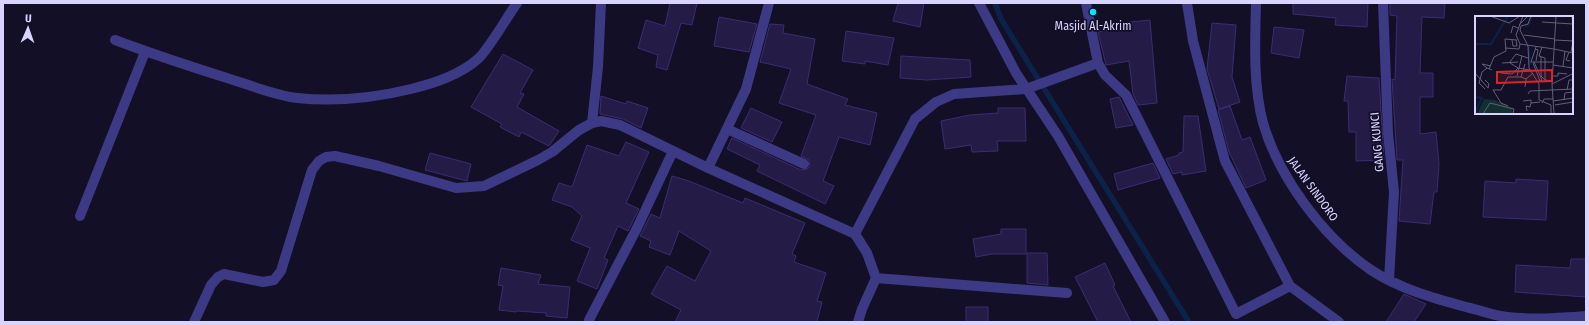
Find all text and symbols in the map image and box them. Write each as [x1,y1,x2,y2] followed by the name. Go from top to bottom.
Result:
[1088,7,1098,17] marker: Masjid Al-Akrim
[8,8,48,48] north arrow
[25,12,32,25] text: U
[1475,16,1573,114] inset map
[1055,19,1131,33] place label: Masjid Al-Akrim
[1367,111,1387,173] street label: GANG KUNCI
[1285,154,1341,224] street label: JALAN SINDORO

